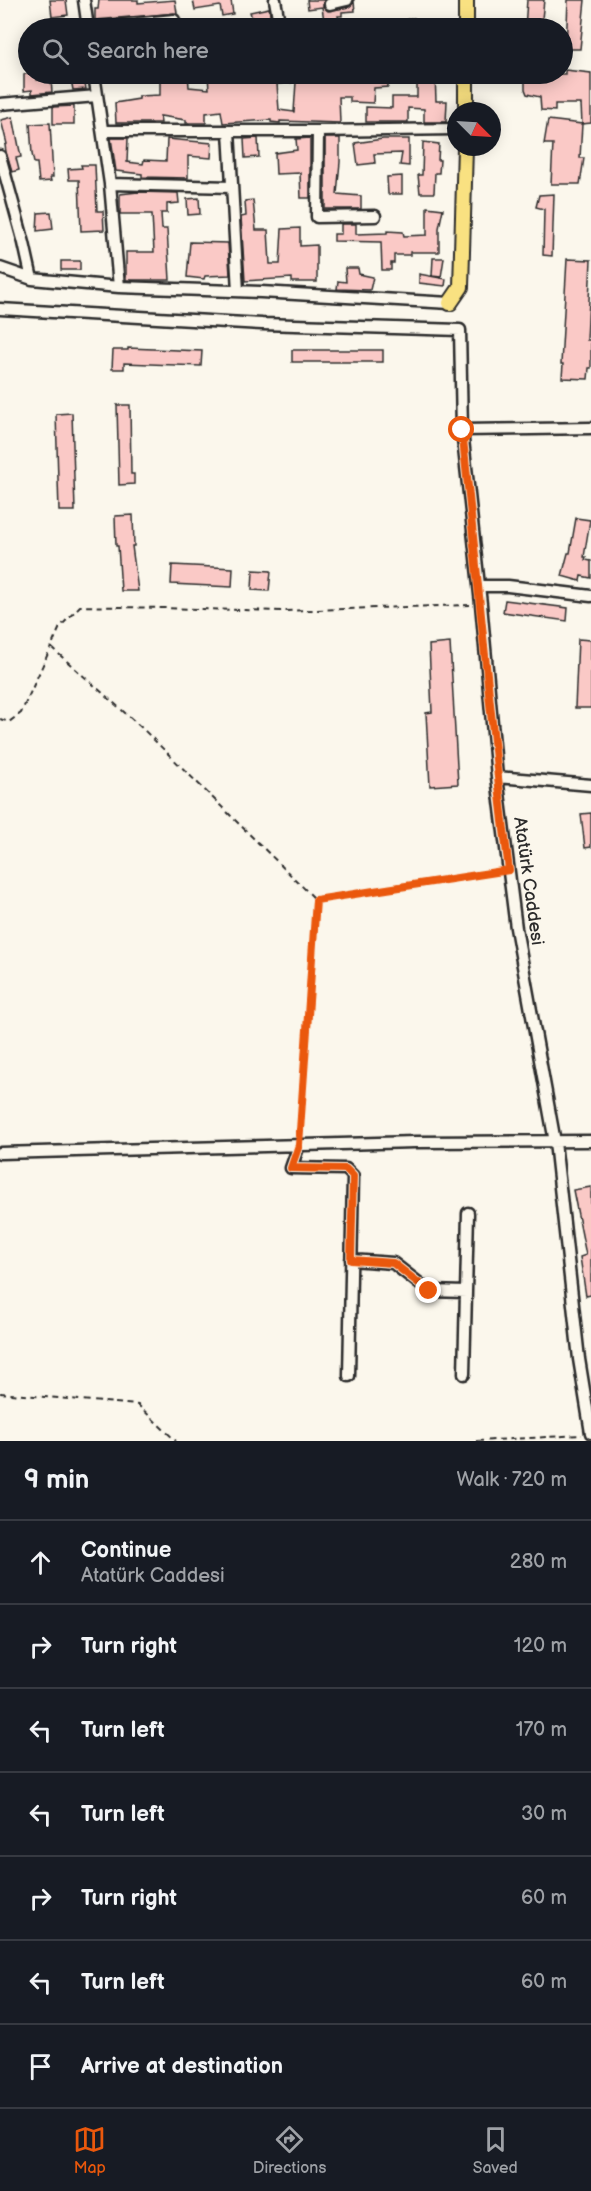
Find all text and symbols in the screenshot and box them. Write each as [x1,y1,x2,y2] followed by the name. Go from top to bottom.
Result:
[18,18,573,84] search box
[39,35,72,68] icon: search
[87,38,209,65] text: Search here
[447,102,501,156] north arrow
[448,416,474,442] route start
[509,816,548,947] street label: Atatürk Caddesi
[415,1277,441,1303] route end
[24,1465,89,1496] text: 9 min
[456,1468,567,1492] text: Walk · 720 m
[81,1537,171,1564] text: Continue
[24,1546,57,1579] icon: ahead
[510,1550,567,1574] text: 280 m
[81,1564,225,1588] text: Atatürk Caddesi
[24,1630,57,1663] icon: right
[81,1633,177,1660] text: Turn right
[514,1634,567,1658] text: 120 m
[24,1714,57,1747] icon: left
[81,1717,165,1744] text: Turn left
[516,1718,567,1742] text: 170 m
[24,1798,57,1831] icon: left
[81,1801,165,1828] text: Turn left
[521,1802,567,1826] text: 30 m
[24,1882,57,1915] icon: right
[81,1885,177,1912] text: Turn right
[521,1886,567,1910] text: 60 m
[24,1966,57,1999] icon: left
[81,1969,165,1996] text: Turn left
[521,1970,567,1994] text: 60 m
[24,2050,57,2083] icon: arrive
[81,2053,283,2080] text: Arrive at destination
[73,2123,106,2178] tab: Map
[253,2123,326,2178] tab: Directions
[473,2123,518,2178] tab: Saved

